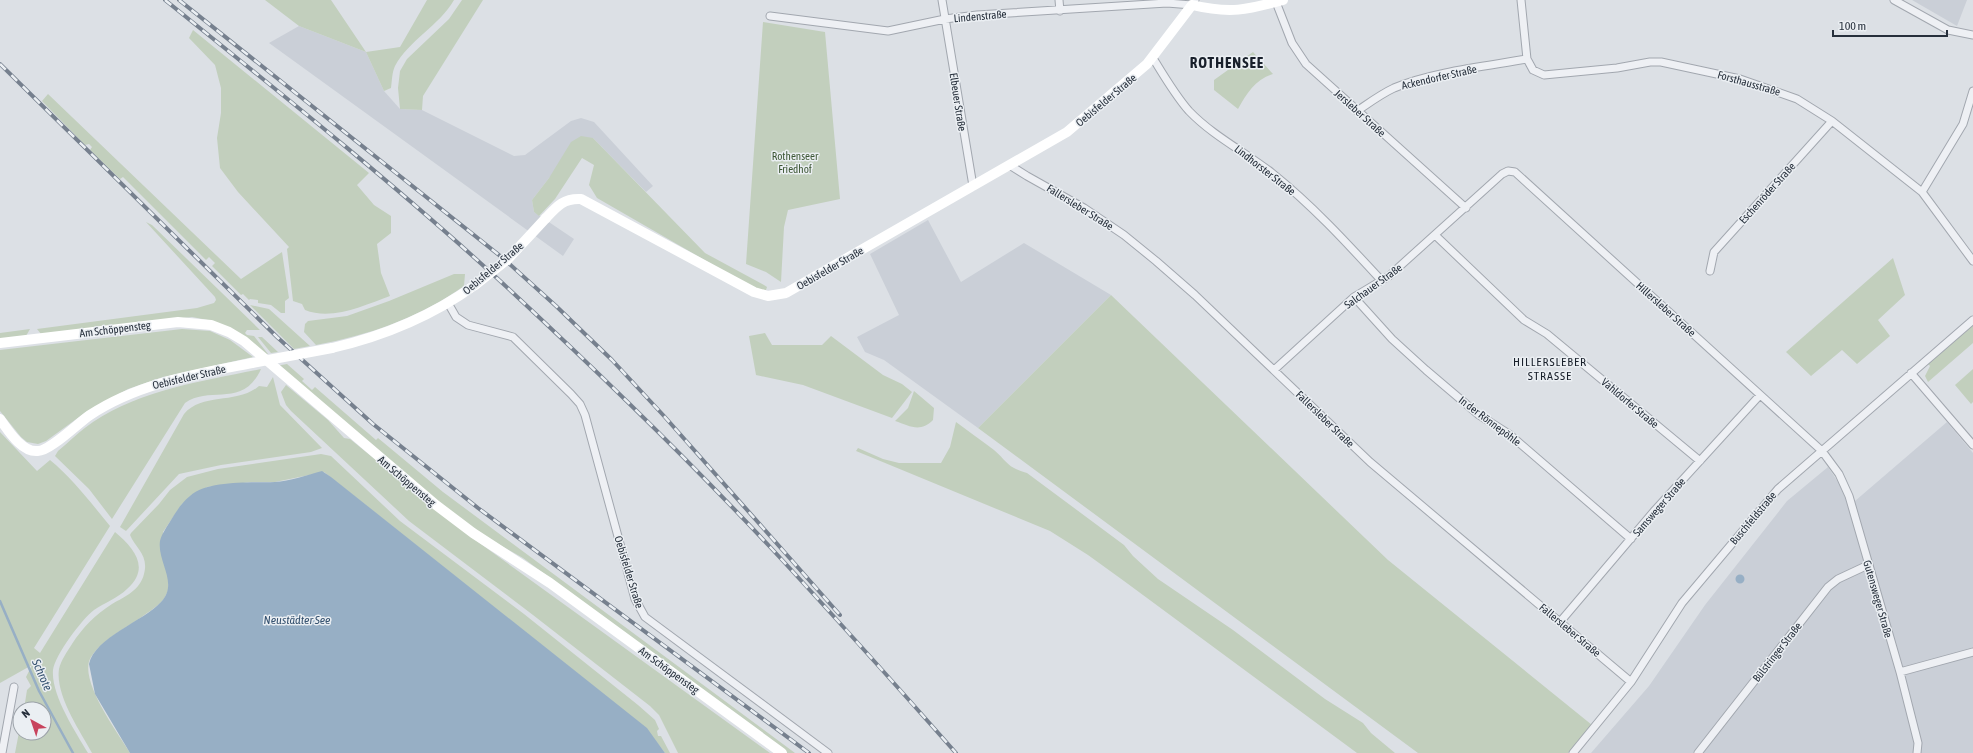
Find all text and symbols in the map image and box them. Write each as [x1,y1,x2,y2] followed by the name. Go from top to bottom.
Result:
[953,8,1007,24] street label: Lindenstraße
[1833,12,1947,38] scale bar
[1839,19,1866,33] text: 100 m
[1190,54,1264,71] district label: ROTHENSEE
[1400,63,1478,91] street label: Ackendorfer Straße
[1716,68,1782,98] street label: Forsthausstraße
[1073,71,1139,129] street label: Oebisfelder Straße
[947,72,969,132] street label: Elbeuer Straße
[1332,87,1388,139] street label: Jersleber Straße
[1232,143,1298,197] street label: Lindhorster Straße
[772,150,819,175] park label: Rothenseer Friedhof
[1737,160,1797,226] street label: Eschenröder Straße
[1045,182,1115,232] street label: Fallersleber Straße
[460,239,526,297] street label: Oebisfelder Straße
[795,244,865,292] street label: Oebisfelder Straße
[1342,261,1404,311] street label: Salchauer Straße
[1634,279,1698,339] street label: Hillersleber Straße
[79,319,151,339] street label: Am Schöppensteg
[1513,355,1587,383] district label: HILLERSLEBER STRASSE
[151,363,227,391] street label: Oebisfelder Straße
[1599,376,1661,430] street label: Vahldorfer Straße
[1293,388,1357,450] street label: Fallersleber Straße
[1457,394,1523,448] street label: In der Rönnepöhle
[376,453,438,509] street label: Am Schöppensteg
[1630,475,1688,539] street label: Samsweger Straße
[1727,489,1779,547] street label: Buschfeldstraße
[612,534,646,610] street label: Oebisfelder Straße
[1861,559,1895,639] street label: Gutensweger Straße
[1537,601,1603,659] street label: Fallersleber Straße
[264,613,331,627] water label: Neustädter See
[1750,620,1804,684] street label: Bülstringer Straße
[637,644,702,696] street label: Am Schöppensteg
[29,656,55,693] water label: Schrote
[12,701,52,741] north arrow
[19,707,32,720] text: N

